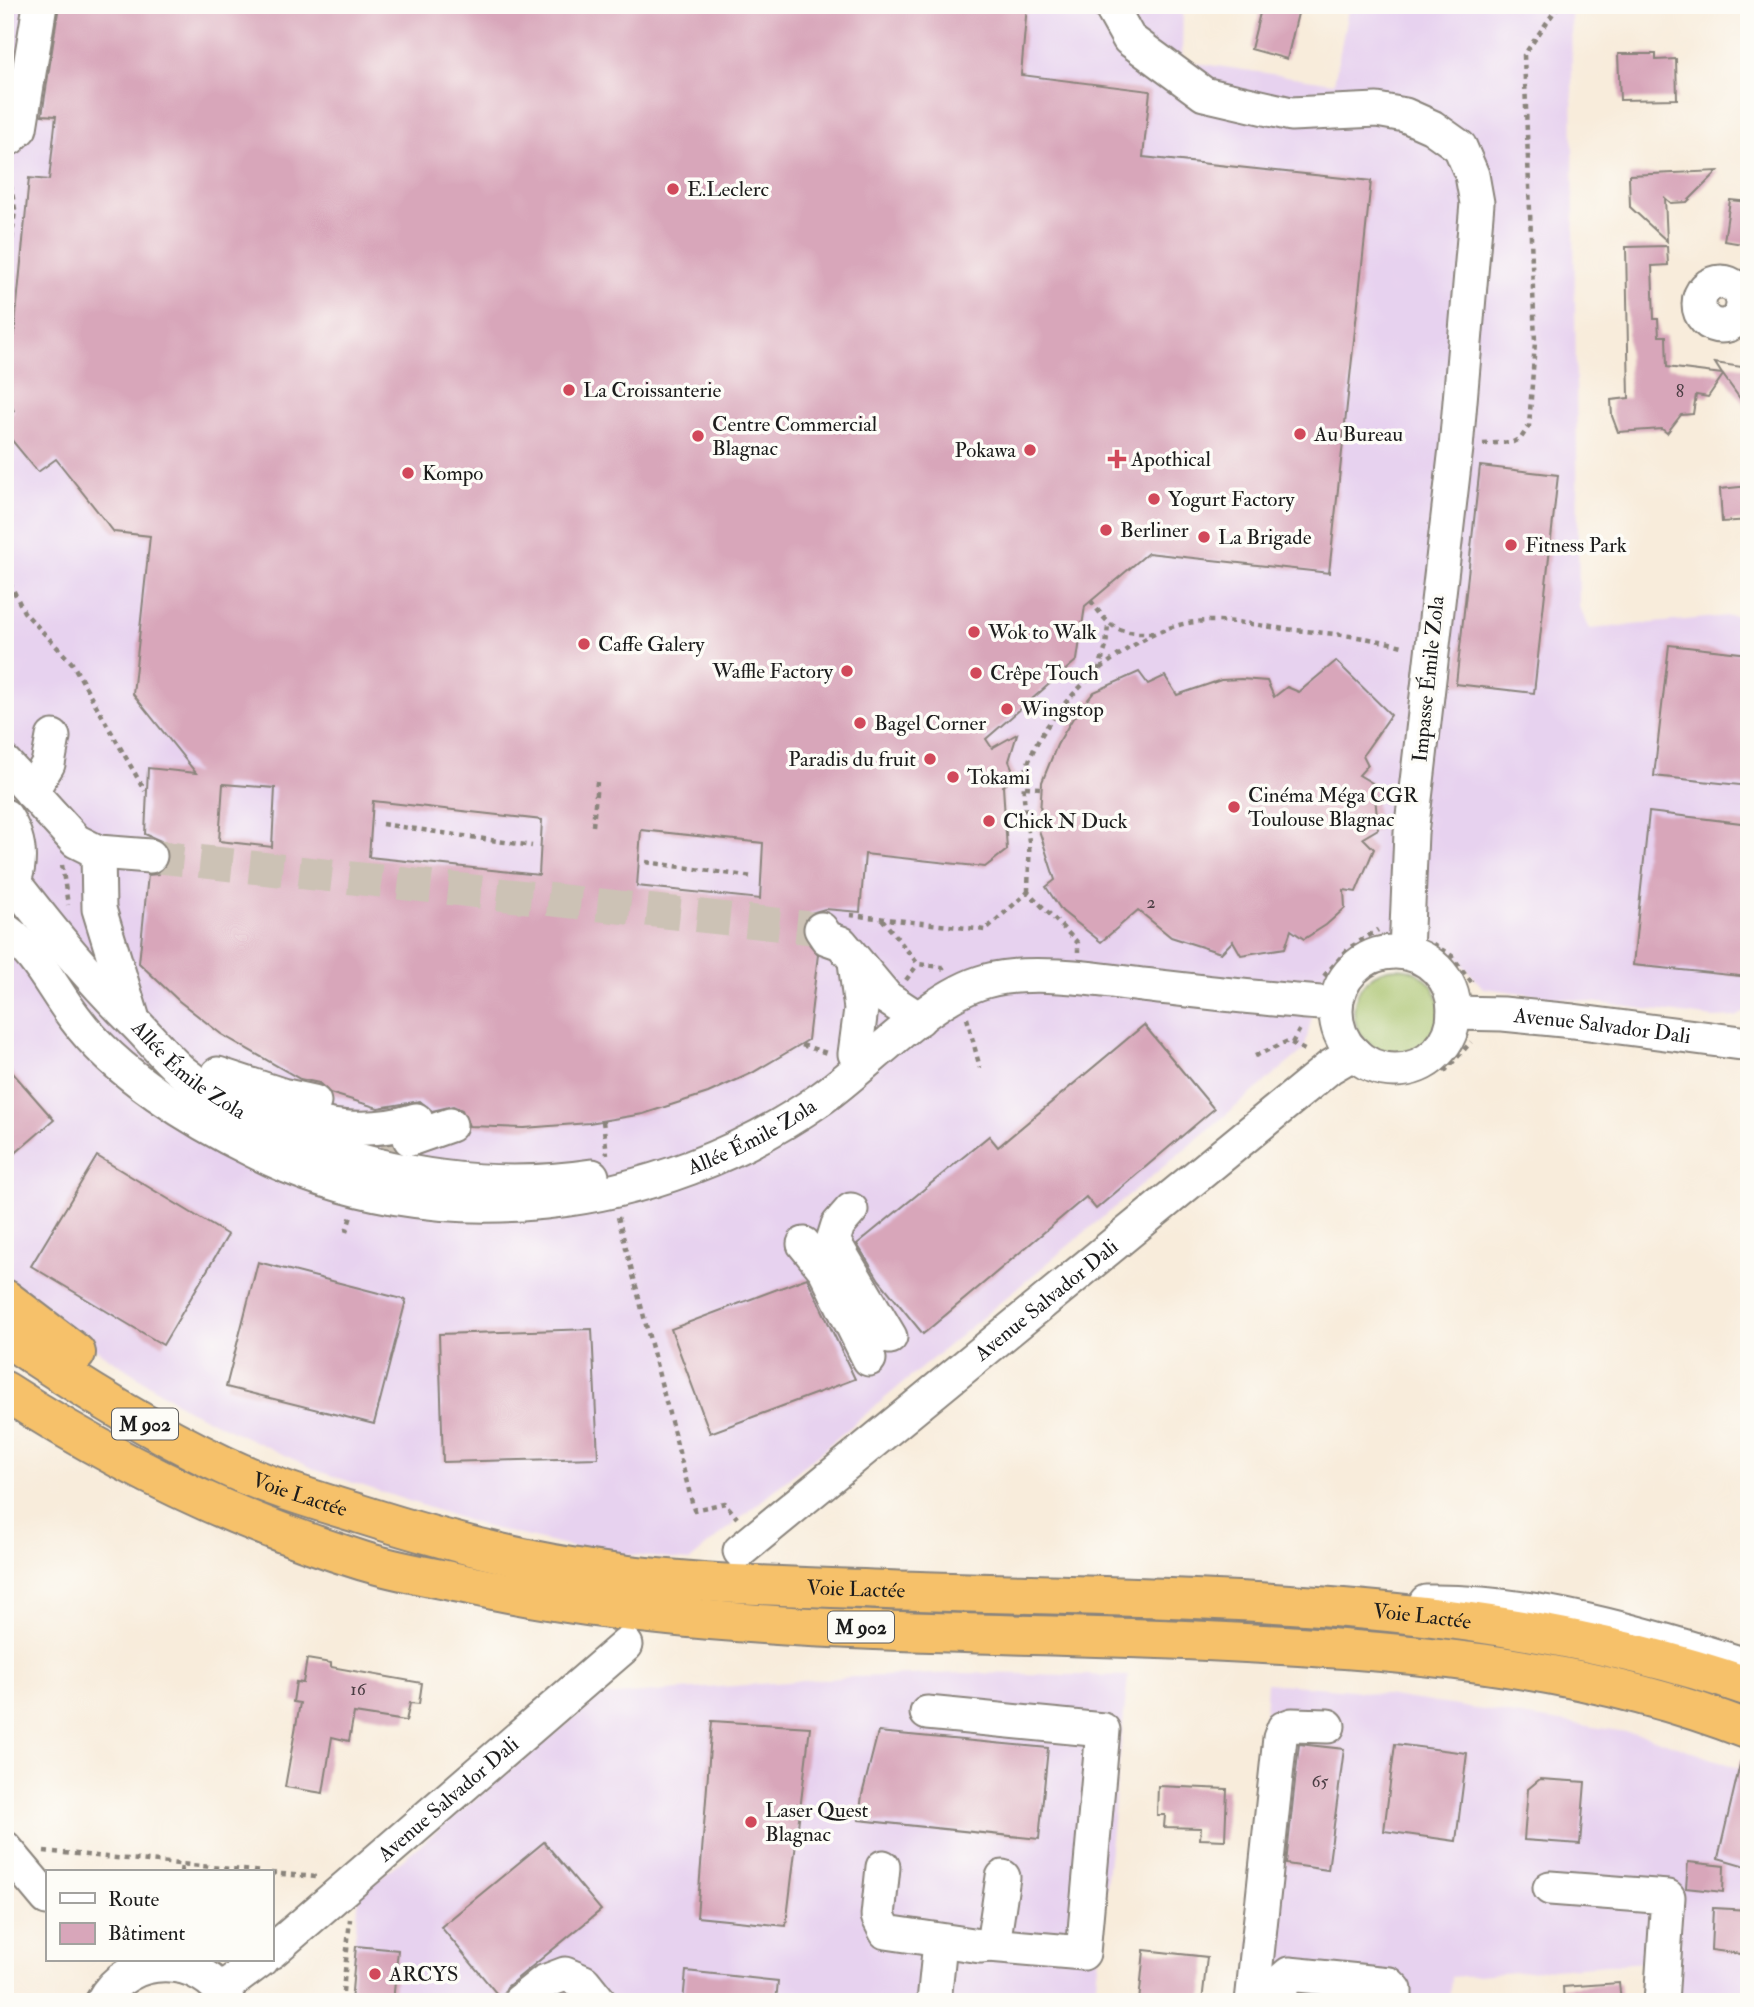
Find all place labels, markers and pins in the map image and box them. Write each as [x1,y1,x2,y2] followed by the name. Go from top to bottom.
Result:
[687,176,769,203] place label: E.Leclerc
[665,181,681,197] marker: E.Leclerc
[583,377,721,404] place label: La Croissanterie
[561,382,577,398] marker: La Croissanterie
[712,411,878,462] place label: Centre Commercial Blagnac
[1313,421,1403,448] place label: Au Bureau
[1292,426,1308,442] marker: Au Bureau
[690,428,706,444] marker: Centre Commercial Blagnac
[954,437,1016,464] place label: Pokawa
[1022,442,1038,458] marker: Pokawa
[1130,446,1211,473] place label: Apothical
[1109,451,1125,467] marker: Apothical
[422,460,483,487] place label: Kompo
[400,465,416,481] marker: Kompo
[1168,486,1295,513] place label: Yogurt Factory
[1146,491,1162,507] marker: Yogurt Factory
[1120,517,1189,544] place label: Berliner
[1098,522,1114,538] marker: Berliner
[1218,524,1312,551] place label: La Brigade
[1196,529,1212,545] marker: La Brigade
[1525,532,1627,559] place label: Fitness Park
[1503,537,1519,553] marker: Fitness Park
[987,619,1097,646] place label: Wok to Walk
[966,624,982,640] marker: Wok to Walk
[598,631,705,658] place label: Caffe Galery
[576,636,592,652] marker: Caffe Galery
[711,658,834,685] place label: Waffle Factory
[990,660,1099,687] place label: Crêpe Touch
[839,663,855,679] marker: Waffle Factory
[968,665,984,681] marker: Crêpe Touch
[1020,696,1104,723] place label: Wingstop
[999,701,1015,717] marker: Wingstop
[874,710,986,737] place label: Bagel Corner
[852,715,868,731] marker: Bagel Corner
[788,746,916,773] place label: Paradis du fruit
[922,751,938,767] marker: Paradis du fruit
[967,764,1031,791] place label: Tokami
[945,769,961,785] marker: Tokami
[1248,782,1419,833] place label: Cinéma Méga CGR Toulouse Blagnac
[1226,799,1242,815] marker: Cinéma Méga CGR Toulouse Blagnac
[1003,808,1128,835] place label: Chick N Duck
[981,813,997,829] marker: Chick N Duck
[765,1797,869,1848] place label: Laser Quest Blagnac
[743,1814,759,1830] marker: Laser Quest Blagnac
[388,1961,458,1988] place label: ARCYS
[367,1966,383,1982] marker: ARCYS

